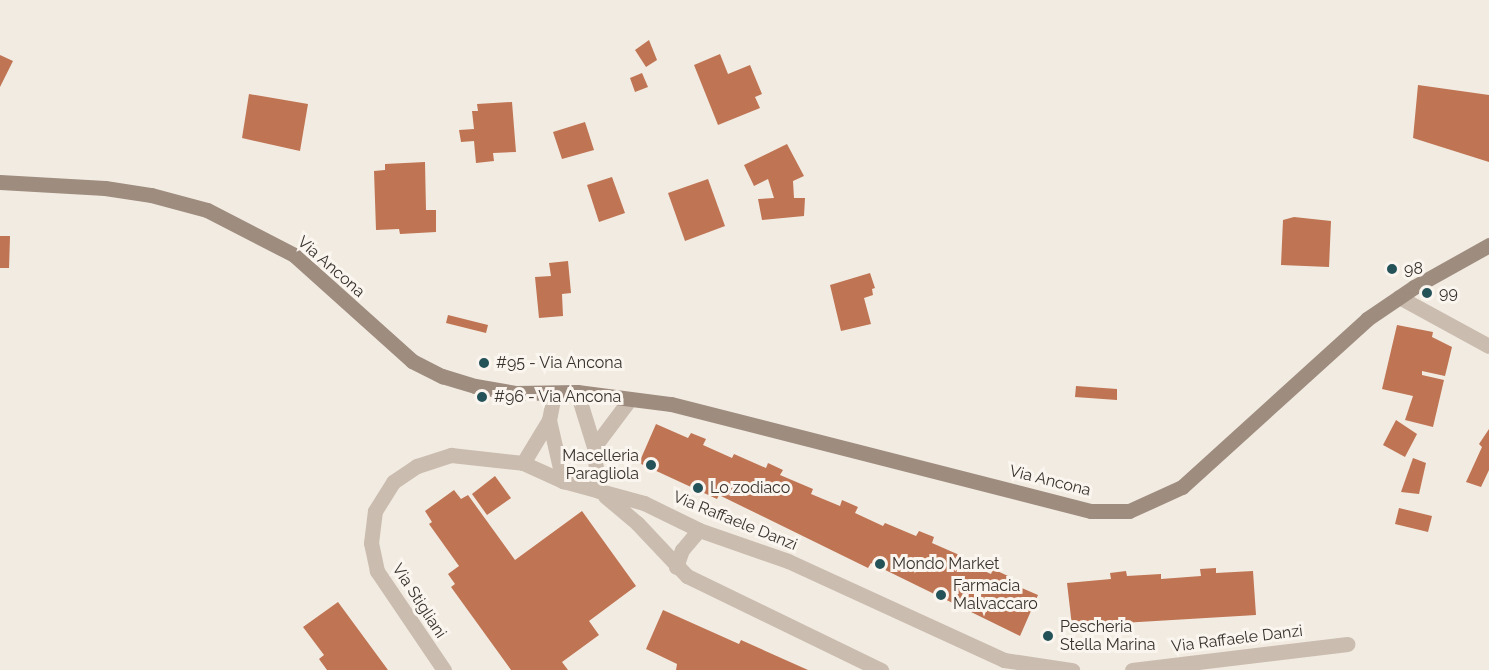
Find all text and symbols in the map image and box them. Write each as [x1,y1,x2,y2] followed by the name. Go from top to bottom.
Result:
[293,232,369,302] street label: Via Ancona
[1404,259,1423,279] place label: 98
[1385,262,1399,276] marker: 98
[1439,283,1458,303] place label: 99
[1420,286,1434,300] marker: 99
[496,353,623,373] place label: #95 - Via Ancona
[477,356,491,370] marker: #95 - Via Ancona
[494,387,622,407] place label: #96 - Via Ancona
[475,390,489,404] marker: #96 - Via Ancona
[562,446,639,484] place label: Macelleria Paragliola
[644,458,658,472] marker: Macelleria Paragliola
[1007,462,1093,500] street label: Via Ancona
[710,478,790,498] place label: Lo zodiaco
[691,481,705,495] marker: Lo zodiaco
[670,487,800,555] street label: Via Raffaele Danzi
[892,554,999,574] place label: Mondo Market
[873,557,887,571] marker: Mondo Market
[388,560,450,642] street label: Via Stigliani
[953,576,1038,614] place label: Farmacia Malvaccaro
[934,588,948,602] marker: Farmacia Malvaccaro
[1060,617,1156,655] place label: Pescheria Stella Marina
[1170,621,1304,657] street label: Via Raffaele Danzi
[1041,629,1055,643] marker: Pescheria Stella Marina

